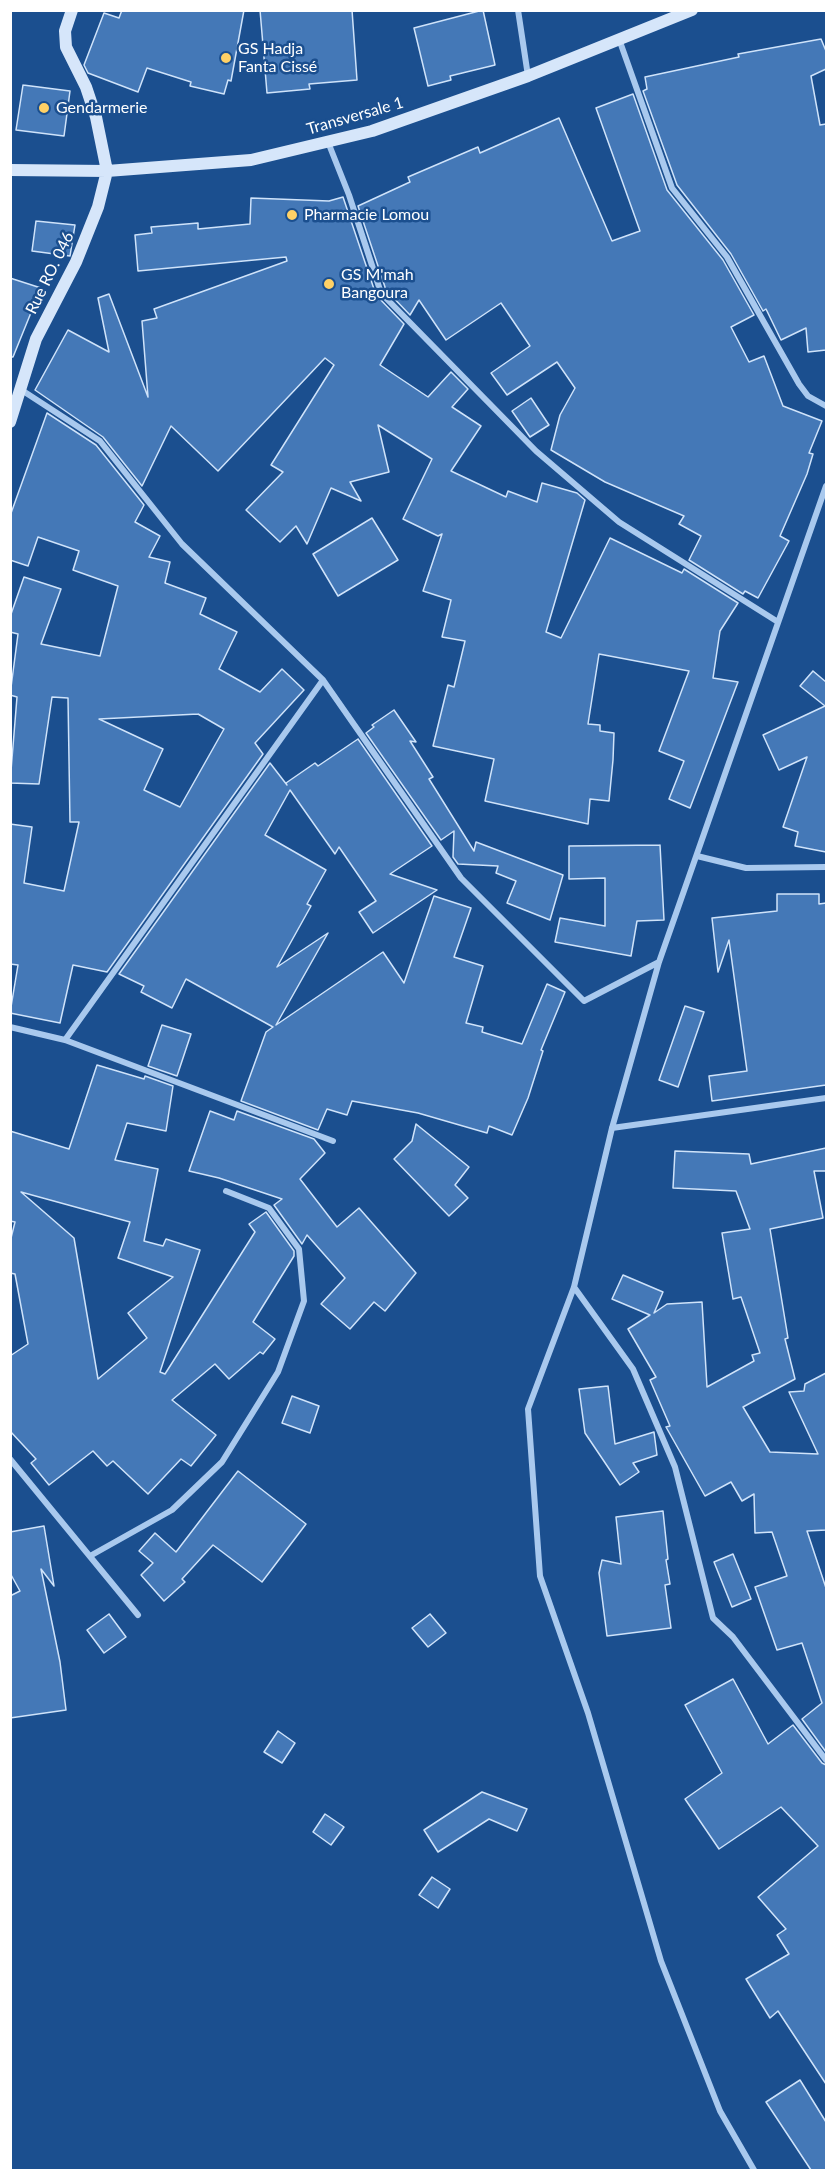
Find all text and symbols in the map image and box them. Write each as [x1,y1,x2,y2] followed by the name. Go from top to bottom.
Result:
[238,39,317,77] place label: GS Hadja Fanta Cissé
[219,51,233,65] marker: GS Hadja Fanta Cissé
[304,93,406,139] street label: Transversale 1
[56,98,147,118] place label: Gendarmerie
[37,101,51,115] marker: Gendarmerie
[304,205,429,225] place label: Pharmacie Lomou
[285,208,299,222] marker: Pharmacie Lomou
[22,229,78,317] street label: Rue RO. 046
[341,265,414,303] place label: GS M'mah Bangoura
[322,277,336,291] marker: GS M'mah Bangoura

